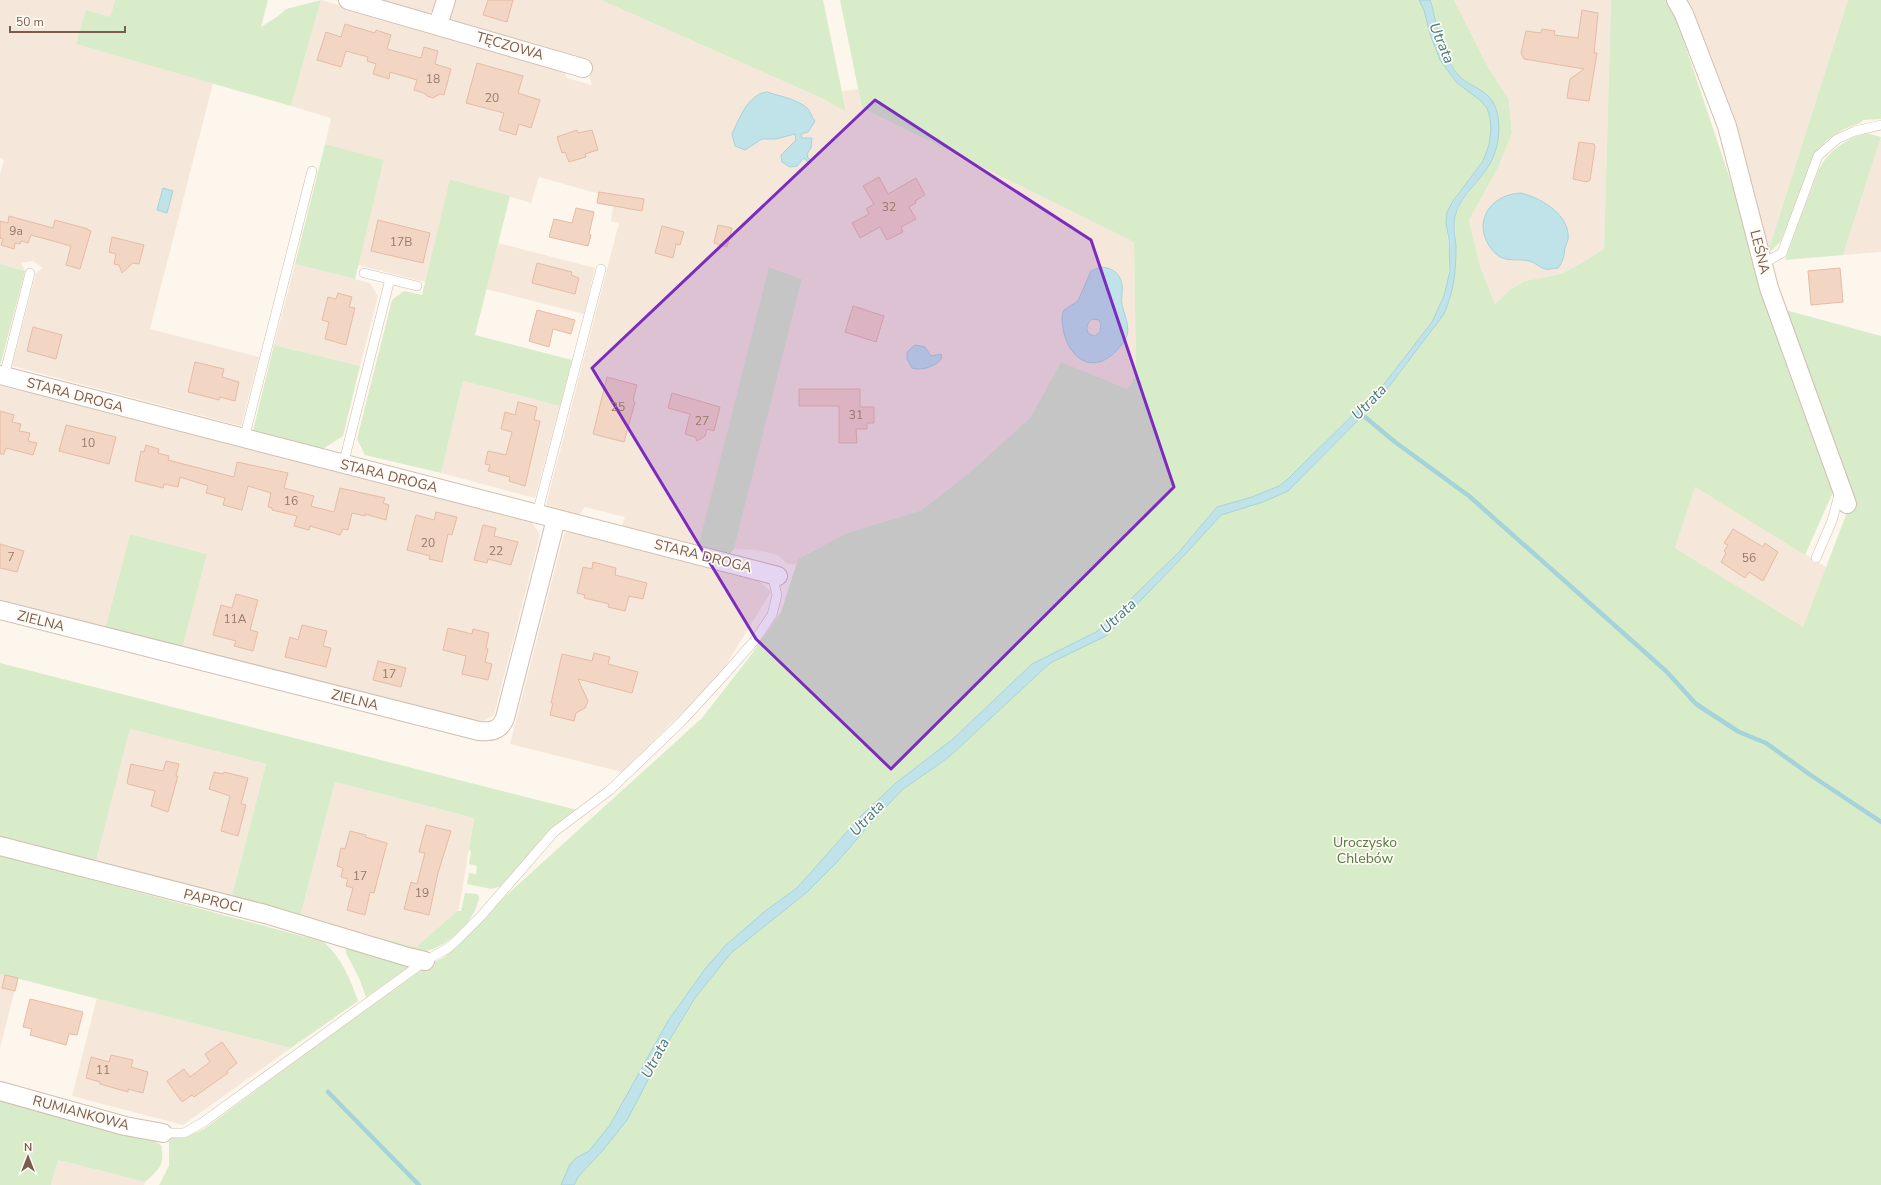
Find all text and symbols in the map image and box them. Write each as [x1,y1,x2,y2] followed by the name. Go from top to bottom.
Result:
[10,8,125,34] scale bar
[16,14,44,30] text: 50 m
[1424,19,1460,67] water label: Utrata
[474,27,546,65] street label: TĘCZOWA
[426,71,440,87] house number: 18
[485,90,499,106] house number: 20
[882,199,896,215] house number: 32
[9,223,23,239] house number: 9a
[1745,228,1775,276] street label: LEŚNA
[390,234,412,250] house number: 17B
[24,373,126,417] street label: STARA DROGA
[1347,380,1391,424] water label: Utrata
[611,399,625,415] house number: 25
[849,407,863,423] house number: 31
[695,413,709,429] house number: 27
[81,435,95,451] house number: 10
[338,455,440,497] street label: STARA DROGA
[284,493,298,509] house number: 16
[421,535,435,551] house number: 20
[652,535,754,577] street label: STARA DROGA
[489,543,503,559] house number: 22
[7,549,15,565] house number: 7
[1742,550,1756,566] house number: 56
[1096,594,1140,638] water label: Utrata
[15,606,67,636] street label: ZIELNA
[223,611,247,627] house number: 11A
[382,666,396,682] house number: 17
[329,685,381,715] street label: ZIELNA
[845,796,889,840] water label: Utrata
[1333,833,1397,868] park label: Uroczysko Chlebów
[353,868,367,884] house number: 17
[182,885,244,917] street label: PAPROCI
[415,885,429,901] house number: 19
[636,1034,674,1082] water label: Utrata
[96,1062,110,1078] house number: 11
[31,1091,131,1135] street label: RUMIANKOWA
[8,1137,48,1177] north arrow
[24,1140,32,1155] text: N

